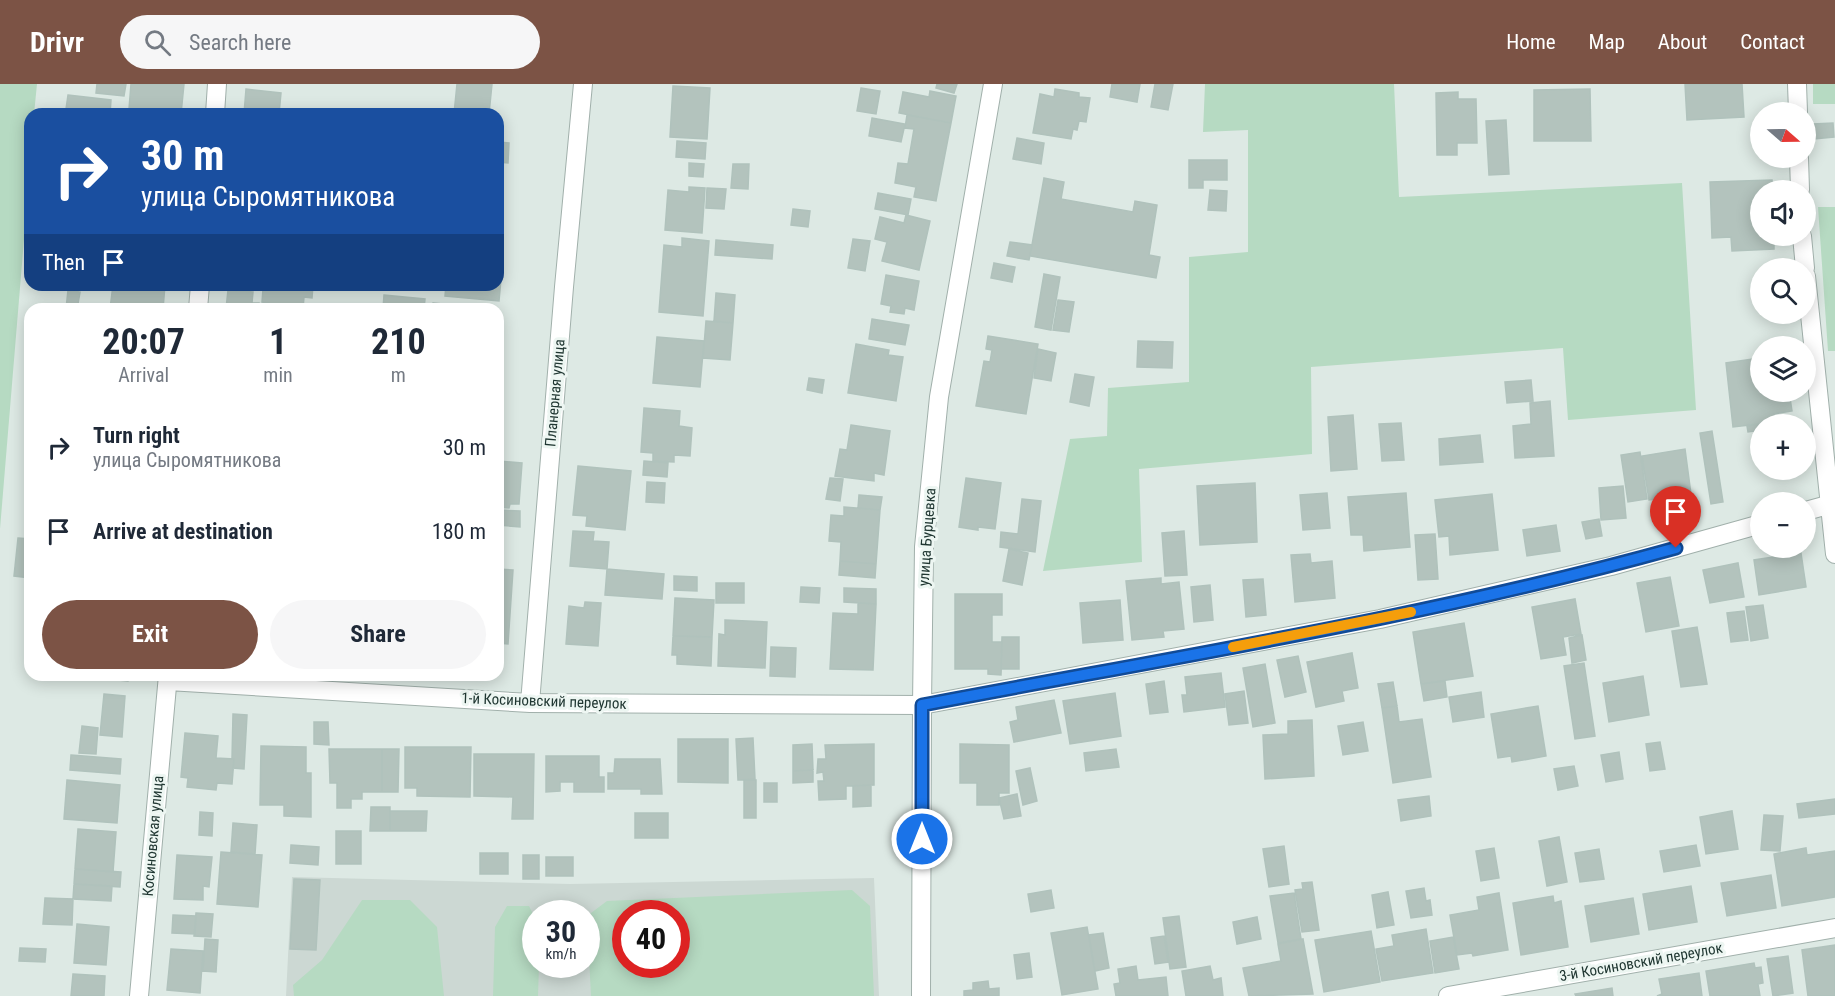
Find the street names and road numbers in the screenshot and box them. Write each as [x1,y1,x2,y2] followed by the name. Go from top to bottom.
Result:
[541,338,569,448] street label: Планерная улица
[915,487,939,587] street label: улица Бурцевка
[461,689,627,713] street label: 1-й Косиновский переулок
[139,775,167,897] street label: Косиновская улица
[1558,939,1724,985] street label: 3-й Косиновский переулок

